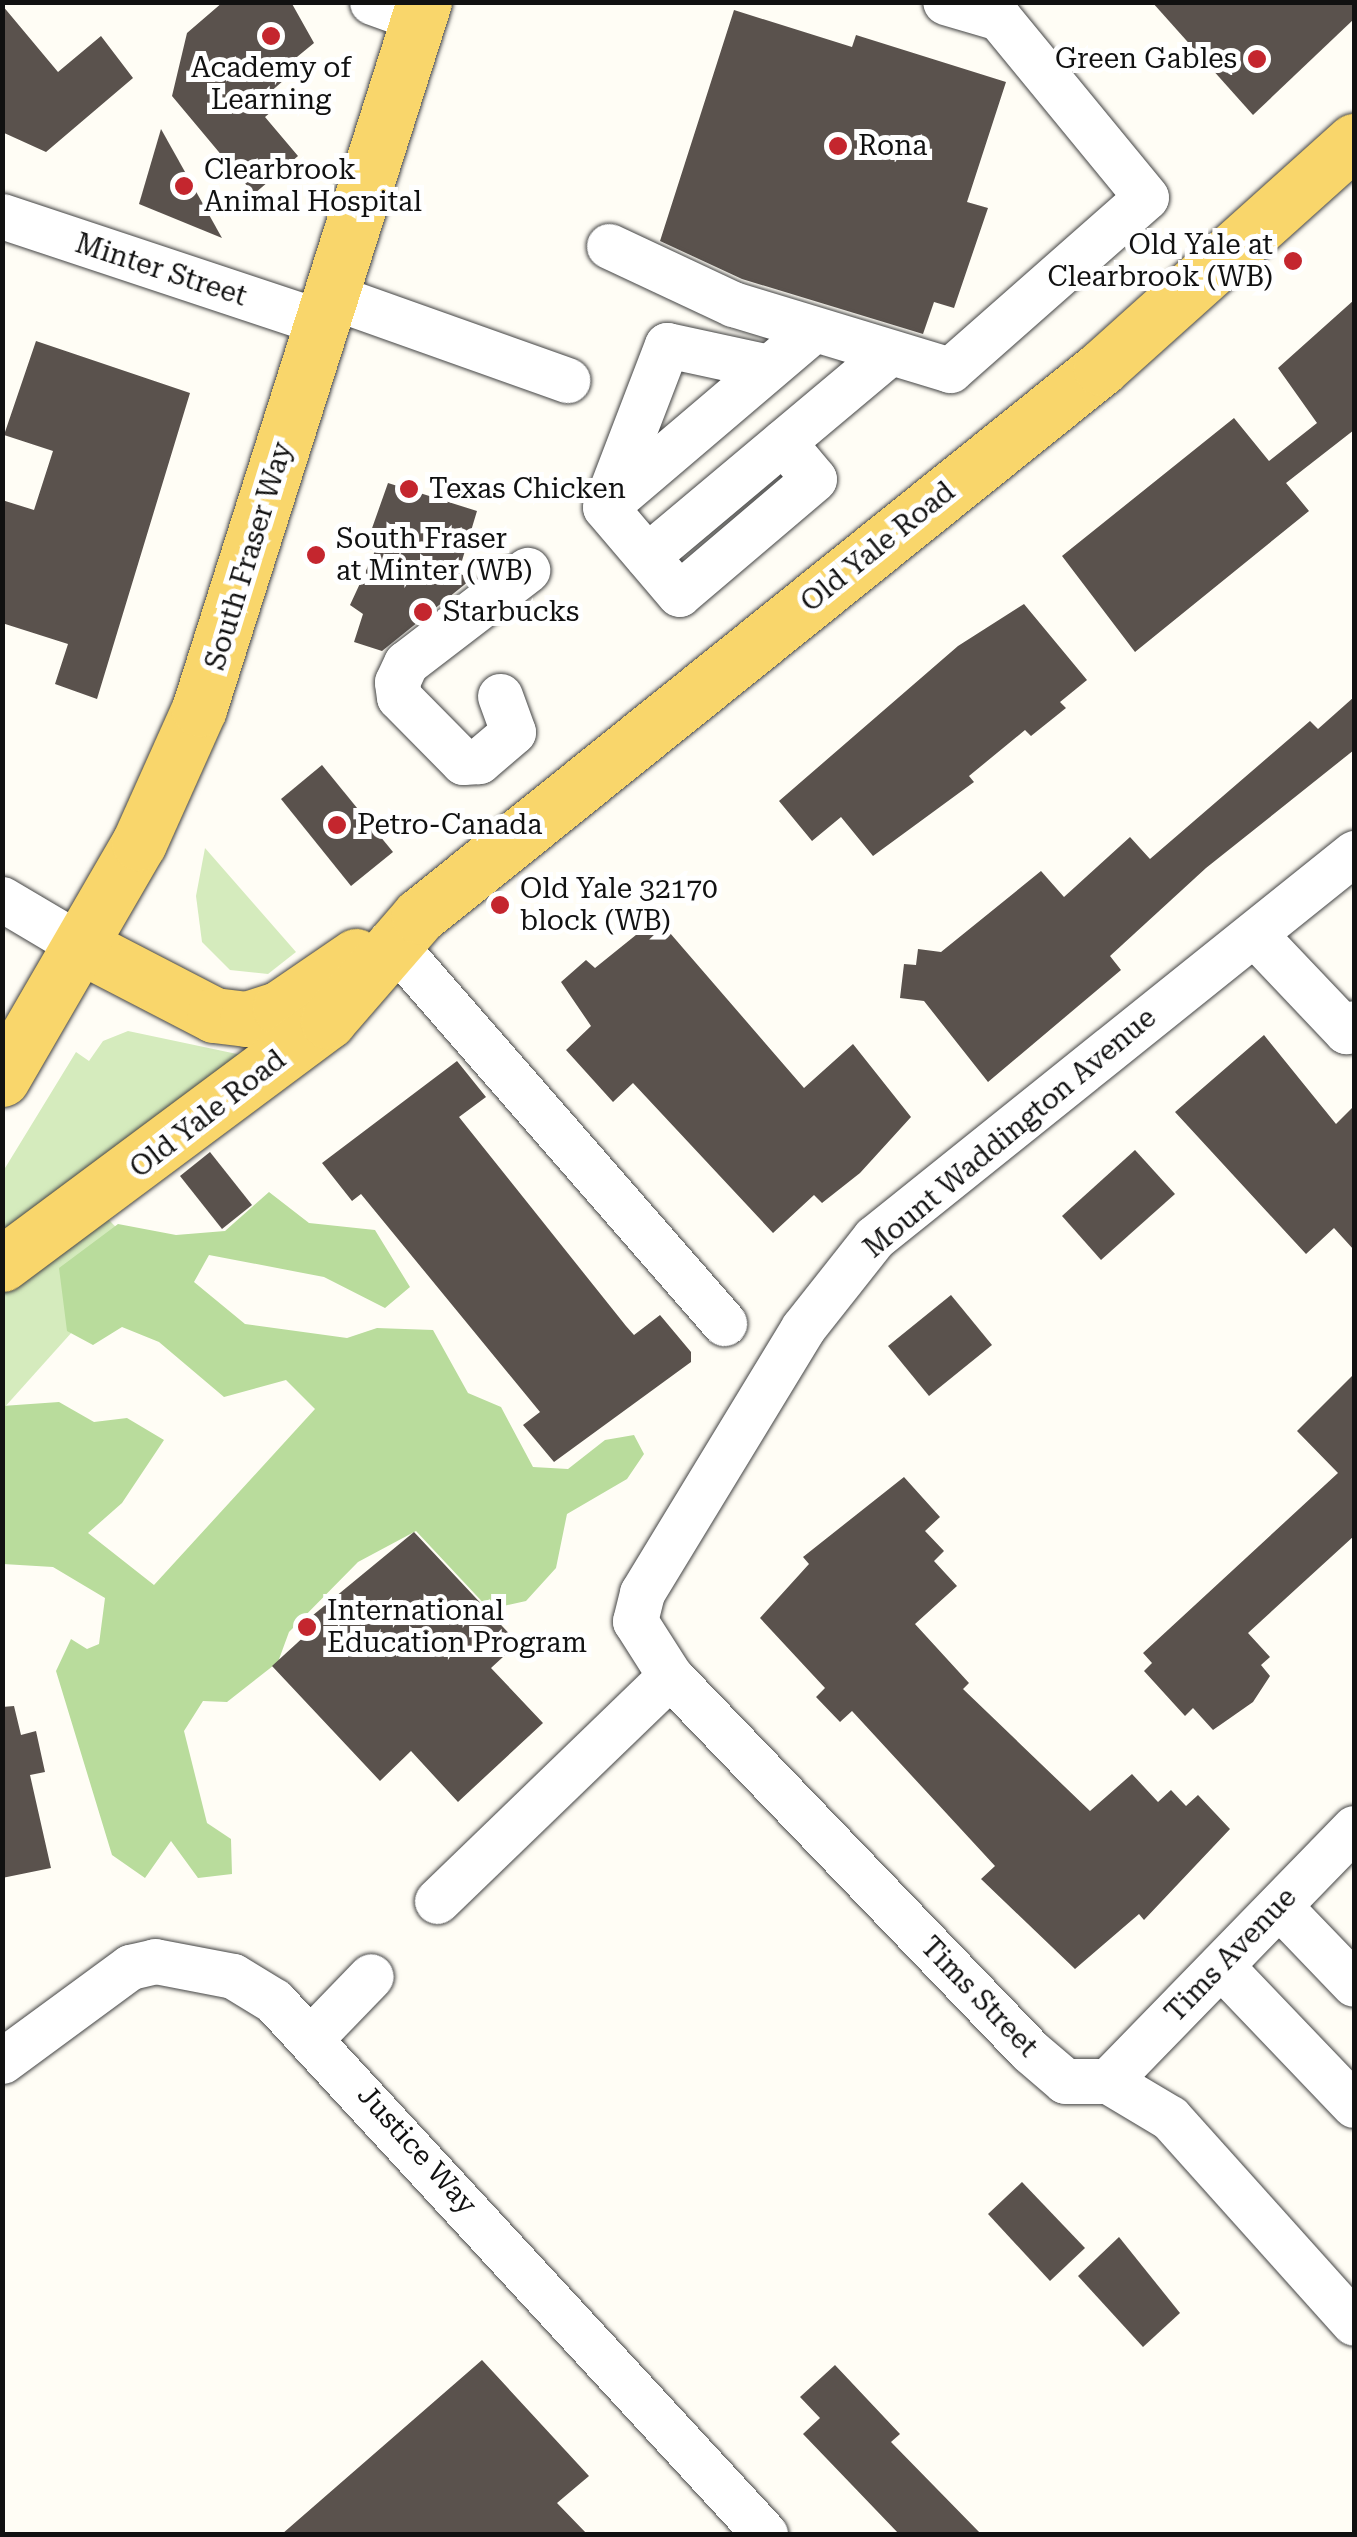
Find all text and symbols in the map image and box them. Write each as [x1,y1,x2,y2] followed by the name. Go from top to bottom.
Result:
[260,25,282,47] marker: Academy of Learning
[1055,42,1237,76] place label: Green Gables
[1246,48,1268,70] marker: Green Gables
[191,51,351,117] place label: Academy of Learning
[858,129,927,163] place label: Rona
[827,135,849,157] marker: Rona
[204,153,422,219] place label: Clearbrook Animal Hospital
[173,175,195,197] marker: Clearbrook Animal Hospital
[71,227,251,313] street label: Minter Street
[1048,228,1273,294] place label: Old Yale at Clearbrook (WB)
[1282,250,1304,272] marker: Old Yale at Clearbrook (WB)
[198,438,300,674] street label: South Fraser Way
[429,472,626,506] place label: Texas Chicken
[794,475,962,619] street label: Old Yale Road
[398,478,420,500] marker: Texas Chicken
[336,522,532,588] place label: South Fraser at Minter (WB)
[305,544,327,566] marker: South Fraser at Minter (WB)
[443,595,579,629] place label: Starbucks
[412,601,434,623] marker: Starbucks
[357,808,542,842] place label: Petro-Canada
[326,814,348,836] marker: Petro-Canada
[520,872,718,938] place label: Old Yale 32170 block (WB)
[489,894,511,916] marker: Old Yale 32170 block (WB)
[857,1001,1163,1265] street label: Mount Waddington Avenue
[124,1043,292,1185] street label: Old Yale Road
[327,1594,587,1660] place label: International Education Program
[296,1616,318,1638] marker: International Education Program
[1158,1881,1304,2029] street label: Tims Avenue
[913,1930,1045,2064] street label: Tims Street
[350,2079,484,2221] street label: Justice Way

